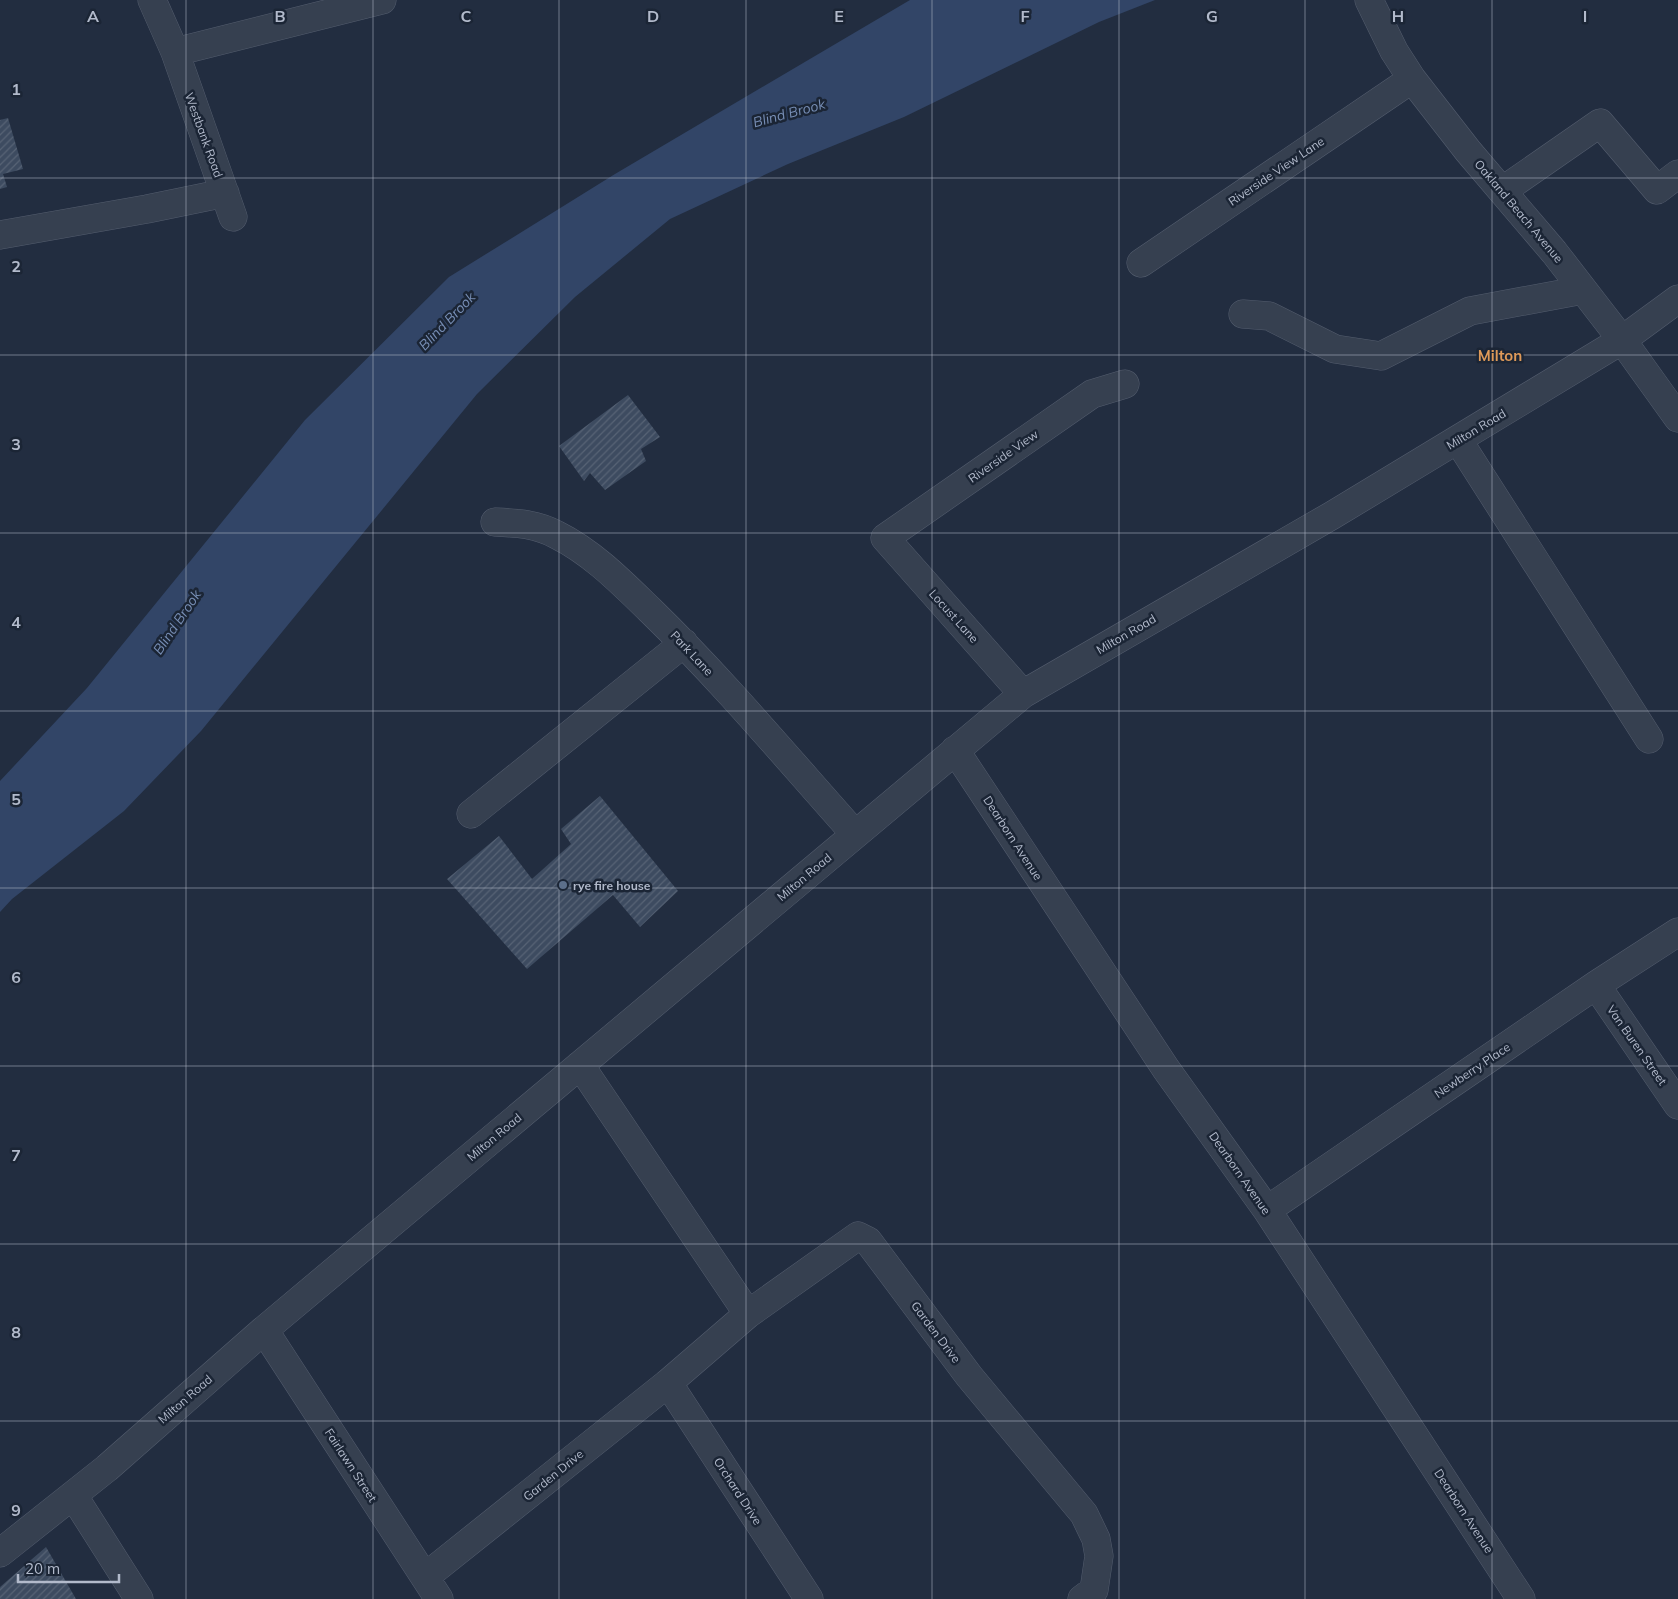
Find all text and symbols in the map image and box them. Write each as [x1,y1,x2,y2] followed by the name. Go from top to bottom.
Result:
[87,6,99,26] text: A
[274,6,286,26] text: B
[461,6,472,26] text: C
[647,6,659,26] text: D
[834,6,844,26] text: E
[1020,6,1030,26] text: F
[1206,6,1218,26] text: G
[1392,6,1404,26] text: H
[1583,6,1587,26] text: I
[11,79,21,99] text: 1
[182,90,226,180] street label: Westbank Road
[751,95,828,131] water label: Blind Brook
[1225,133,1327,209] street label: Riverside View Lane
[1472,156,1566,266] street label: Oakland Beach Avenue
[11,256,21,276] text: 2
[415,288,480,354] water label: Blind Brook
[1478,346,1522,365] district label: Milton
[1444,405,1508,453] street label: Milton Road
[965,426,1041,486] street label: Riverside View
[11,434,21,454] text: 3
[149,586,206,658] water label: Blind Brook
[926,586,982,646] street label: Locust Lane
[1093,611,1159,657] street label: Milton Road
[11,612,21,632] text: 4
[668,628,716,678] street label: Park Lane
[11,789,21,809] text: 5
[980,793,1046,883] street label: Dearborn Avenue
[774,850,834,904] street label: Milton Road
[573,878,651,893] place label: rye fire house
[557,879,569,891] marker: rye fire house
[11,967,21,987] text: 6
[1604,1002,1670,1088] street label: Van Buren Street
[1431,1039,1513,1101] street label: Newberry Place
[464,1110,524,1164] street label: Milton Road
[1206,1129,1274,1217] street label: Dearborn Avenue
[11,1145,21,1165] text: 7
[908,1298,964,1366] street label: Garden Drive
[11,1322,21,1342] text: 8
[155,1371,215,1427] street label: Milton Road
[322,1425,380,1505] street label: Fairlawn Street
[520,1446,586,1504] street label: Garden Drive
[711,1454,765,1528] street label: Orchard Drive
[1431,1466,1497,1556] street label: Dearborn Avenue
[11,1500,21,1520] text: 9
[18,1552,119,1584] scale bar
[25,1559,60,1578] text: 20 m

